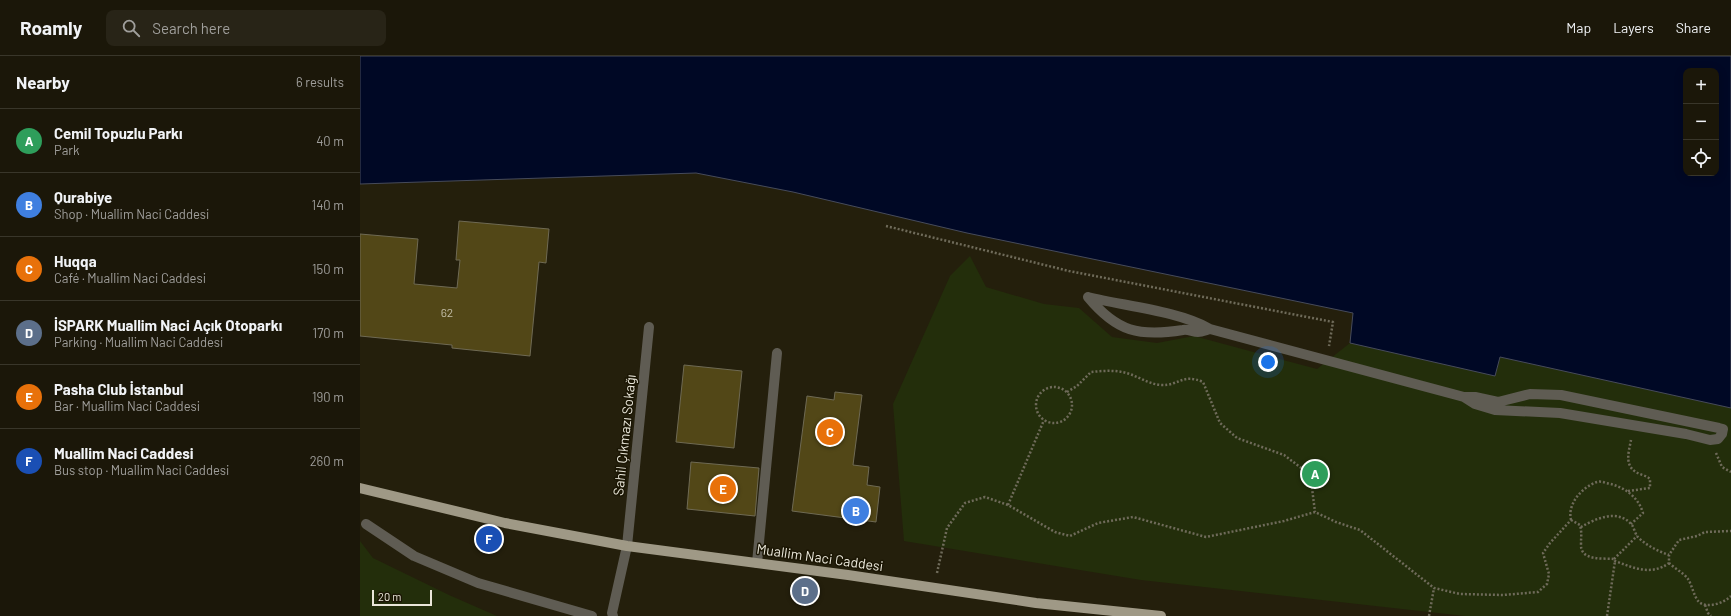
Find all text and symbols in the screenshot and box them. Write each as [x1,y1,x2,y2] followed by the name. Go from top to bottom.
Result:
[106,10,386,46] search box
[20,16,82,39] text: Roamly
[120,17,142,39] icon: search
[152,19,230,37] text: Search here
[1566,19,1591,36] text: Map
[1613,19,1654,36] text: Layers
[1676,19,1711,36] text: Share
[1683,68,1719,176] map controls
[1683,68,1719,104] button: +
[16,72,70,92] text: Nearby
[296,74,344,90] text: 6 results
[1683,104,1719,140] button: −
[54,124,183,142] text: Cemil Topuzlu Parkı
[25,133,33,149] text: A
[316,133,344,149] text: 40 m
[1683,140,1719,176] button: locate
[54,142,80,158] text: Park
[54,188,112,206] text: Qurabiye
[25,197,33,213] text: B
[312,197,344,213] text: 140 m
[54,206,209,222] text: Shop · Muallim Naci Caddesi
[54,252,97,270] text: Huqqa
[25,261,33,277] text: C
[312,261,344,277] text: 150 m
[54,270,206,286] text: Café · Muallim Naci Caddesi
[441,305,453,319] house number: 62
[54,316,282,334] text: İSPARK Muallim Naci Açık Otoparkı
[25,325,33,341] text: D
[313,325,344,341] text: 170 m
[54,334,223,350] text: Parking · Muallim Naci Caddesi
[1258,352,1278,372] your location
[609,373,639,497] street label: Sahil Çıkmazı Sokağı
[54,380,183,398] text: Pasha Club İstanbul
[25,389,33,405] text: E
[312,389,344,405] text: 190 m
[54,398,200,414] text: Bar · Muallim Naci Caddesi
[817,417,843,447] pin: C
[54,444,194,462] text: Muallim Naci Caddesi
[25,453,33,469] text: F
[310,453,344,469] text: 260 m
[1302,459,1328,489] pin: A
[54,462,229,478] text: Bus stop · Muallim Naci Caddesi
[710,474,736,504] pin: E
[843,496,869,526] pin: B
[476,524,502,554] pin: F
[756,540,884,574] street label: Muallim Naci Caddesi
[792,576,818,606] pin: D
[372,588,432,607] scale bar
[378,590,401,603] text: 20 m

